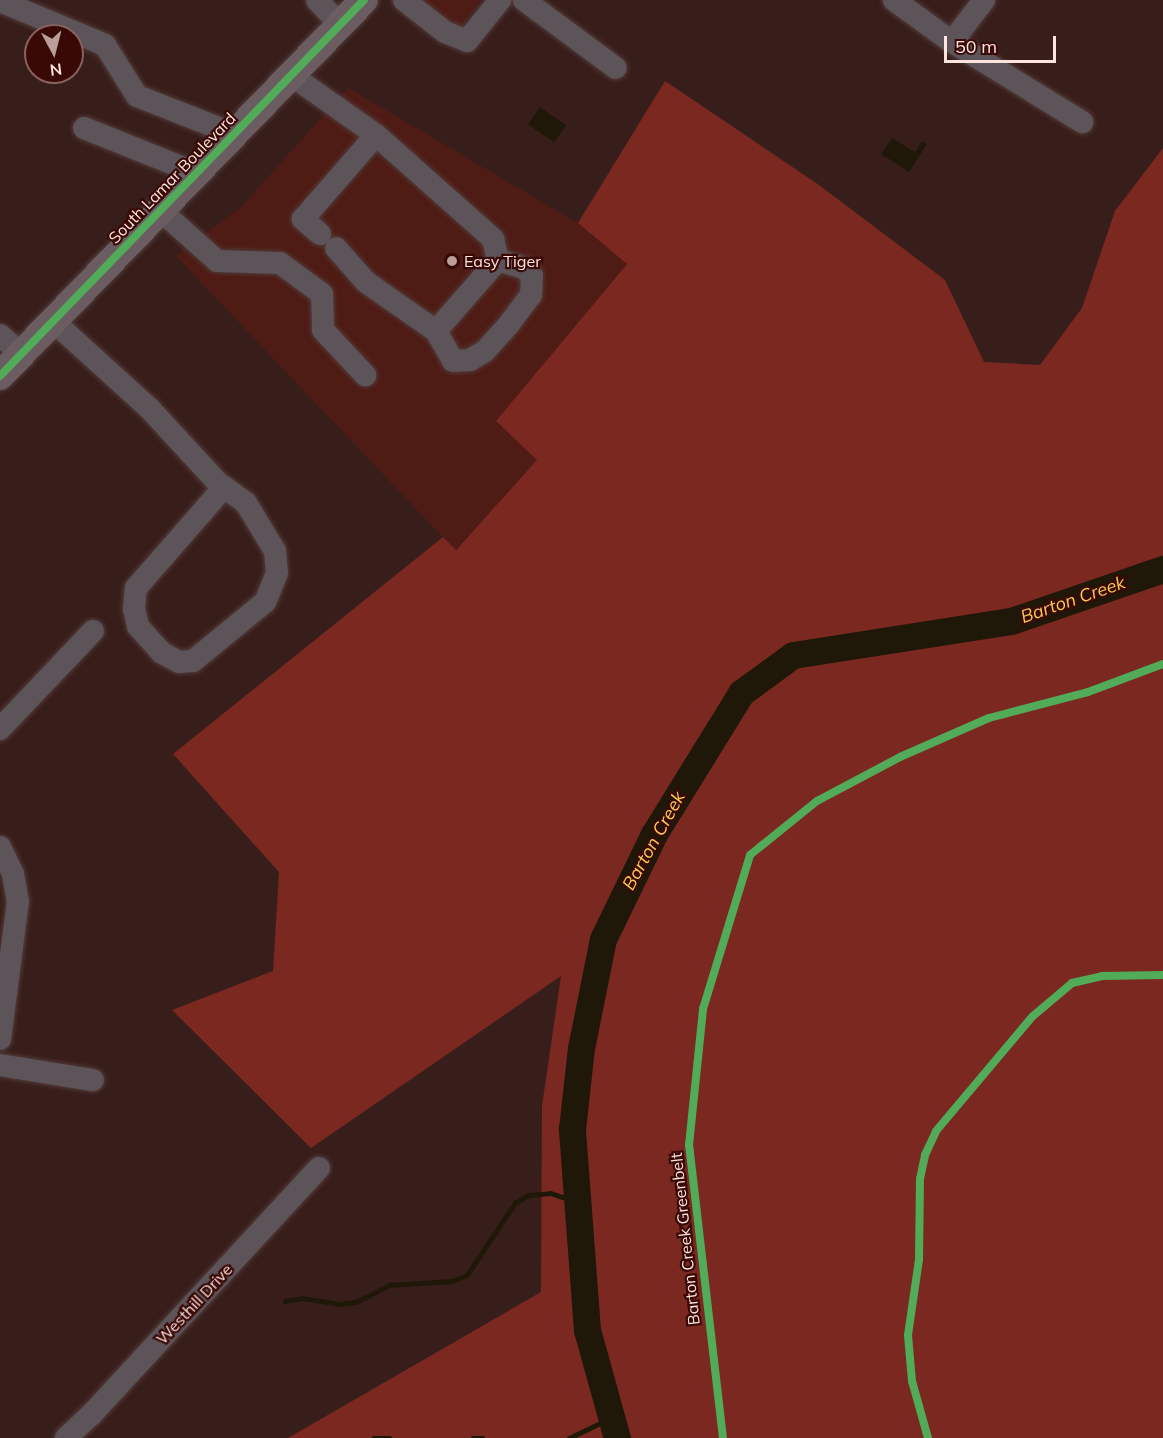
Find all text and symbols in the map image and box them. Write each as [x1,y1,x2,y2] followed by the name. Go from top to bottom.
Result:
[24,24,84,84] north arrow
[947,24,1060,62] scale bar
[955,35,997,58] text: 50 m
[49,59,63,81] text: N
[105,109,239,247] street label: South Lamar Boulevard
[464,251,541,271] place label: Easy Tiger
[445,254,459,268] marker: Easy Tiger
[1018,572,1128,628] water label: Barton Creek
[618,788,690,894] water label: Barton Creek
[666,1152,704,1326] street label: Barton Creek Greenbelt
[152,1260,236,1348] street label: Westhill Drive

